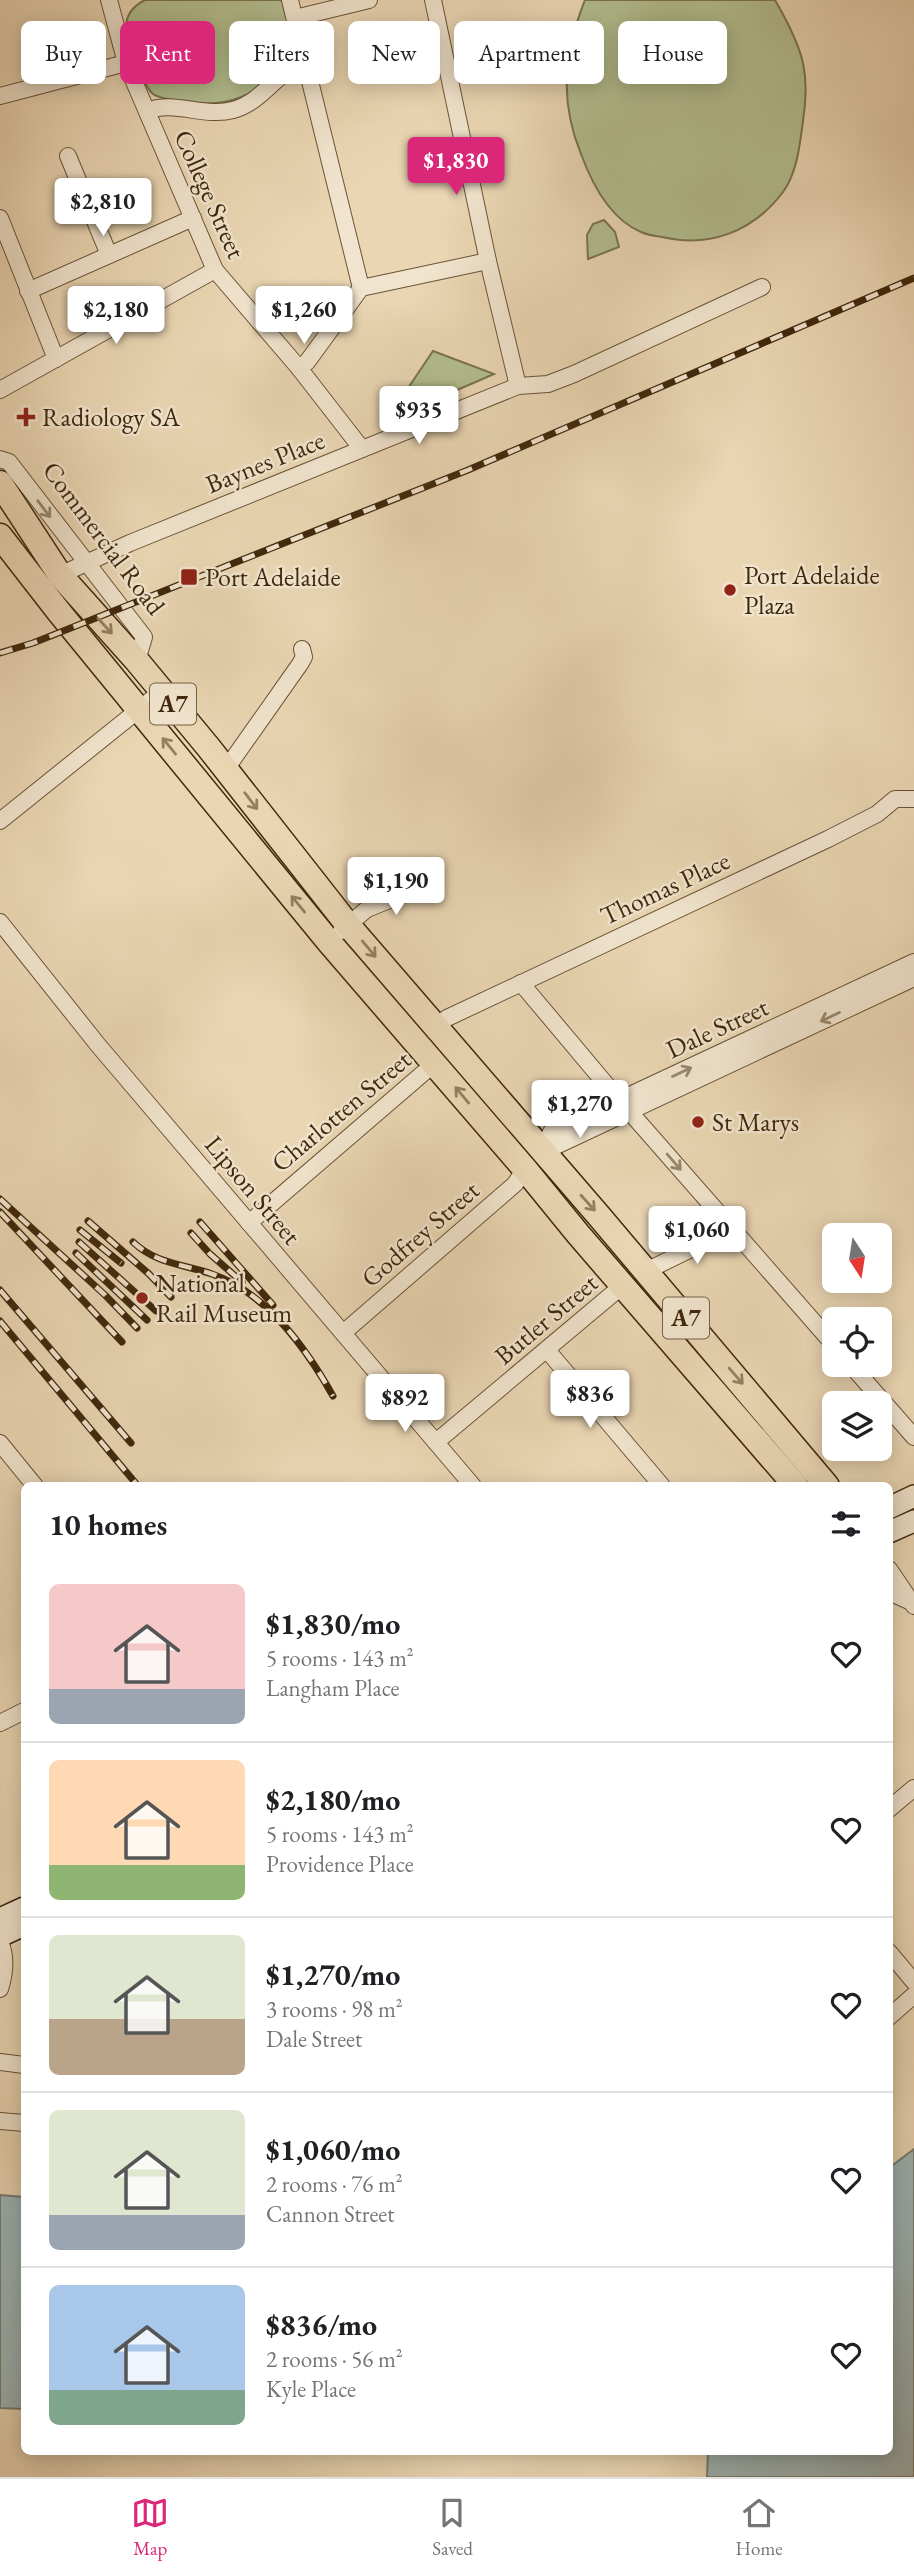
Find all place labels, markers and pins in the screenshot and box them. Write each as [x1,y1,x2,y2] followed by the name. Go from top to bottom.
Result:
[399,138,513,197] pin: $1,830
[46,178,160,238] pin: $2,810
[59,286,173,346] pin: $2,180
[247,286,361,346] pin: $1,260
[378,386,460,446] pin: $935
[42,400,181,434] place label: Radiology SA
[16,407,36,427] marker: Radiology SA
[744,558,880,622] place label: Port Adelaide Plaza
[205,560,341,594] place label: Port Adelaide
[179,567,199,587] marker: Port Adelaide
[722,582,738,598] marker: Port Adelaide Plaza
[339,858,453,917] pin: $1,190
[523,1080,637,1140] pin: $1,270
[712,1105,799,1139] place label: St Marys
[690,1114,706,1130] marker: St Marys
[640,1206,754,1266] pin: $1,060
[156,1266,292,1330] place label: National Rail Museum
[134,1290,150,1306] marker: National Rail Museum
[549,1370,631,1430] pin: $836
[364,1374,446,1434] pin: $892

